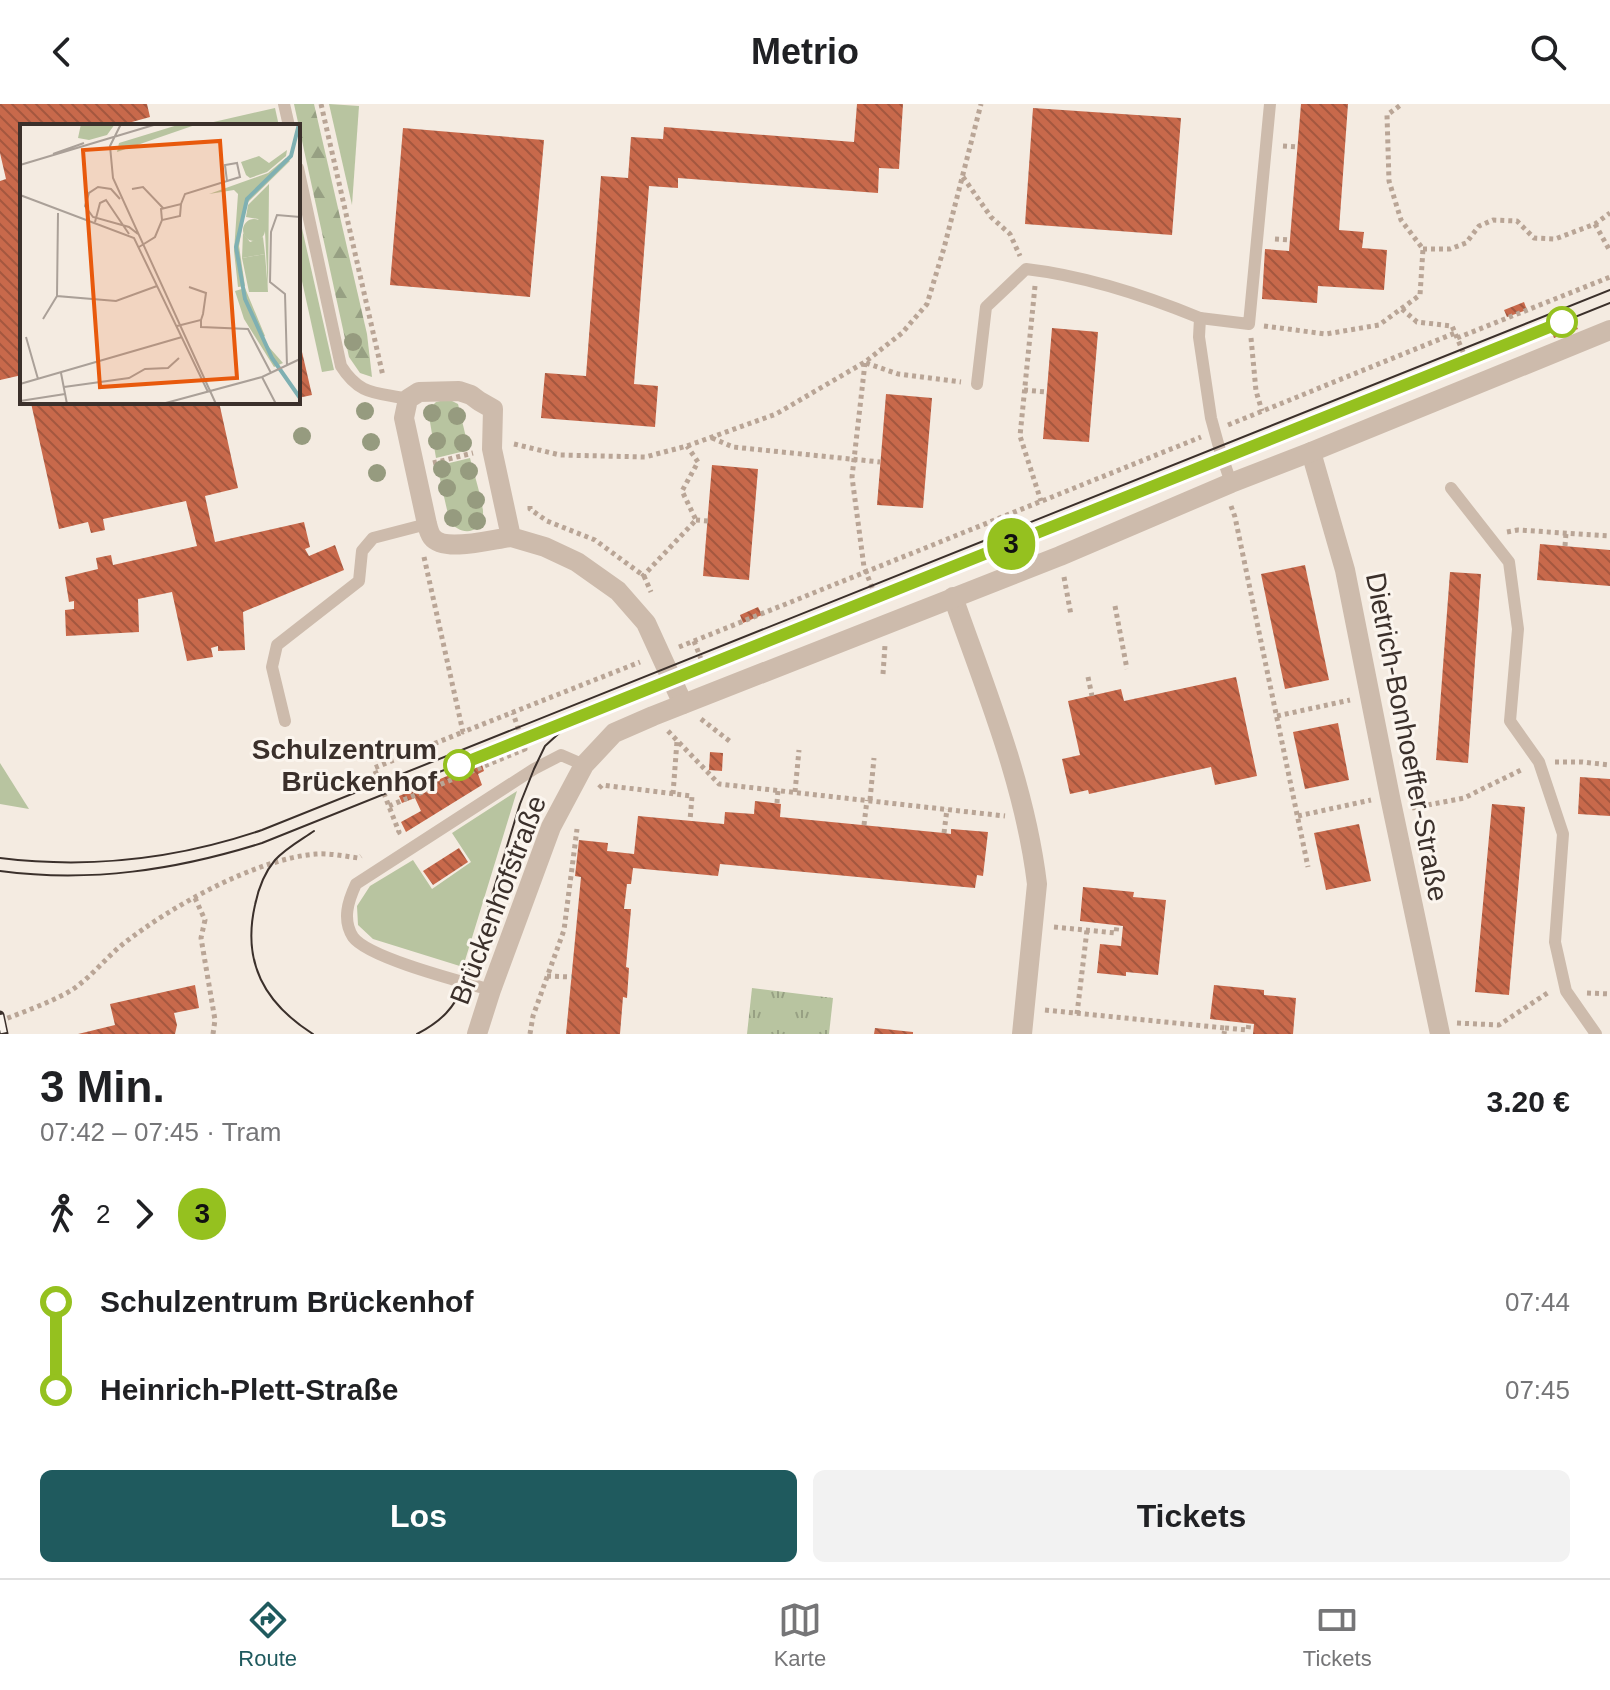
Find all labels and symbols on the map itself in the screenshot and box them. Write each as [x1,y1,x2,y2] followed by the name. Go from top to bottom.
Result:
[20,124,300,404] inset map
[1547,307,1577,337] unlabelled marker
[985,518,1037,570] line badge: 3
[1360,570,1454,904] street label: Dietrich-Bonhoeffer-Straße
[252,734,438,797] place label: Schulzentrum Brückenhof
[444,750,474,780] marker: Schulzentrum Brückenhof
[444,791,552,1009] street label: Brückenhofstraße

